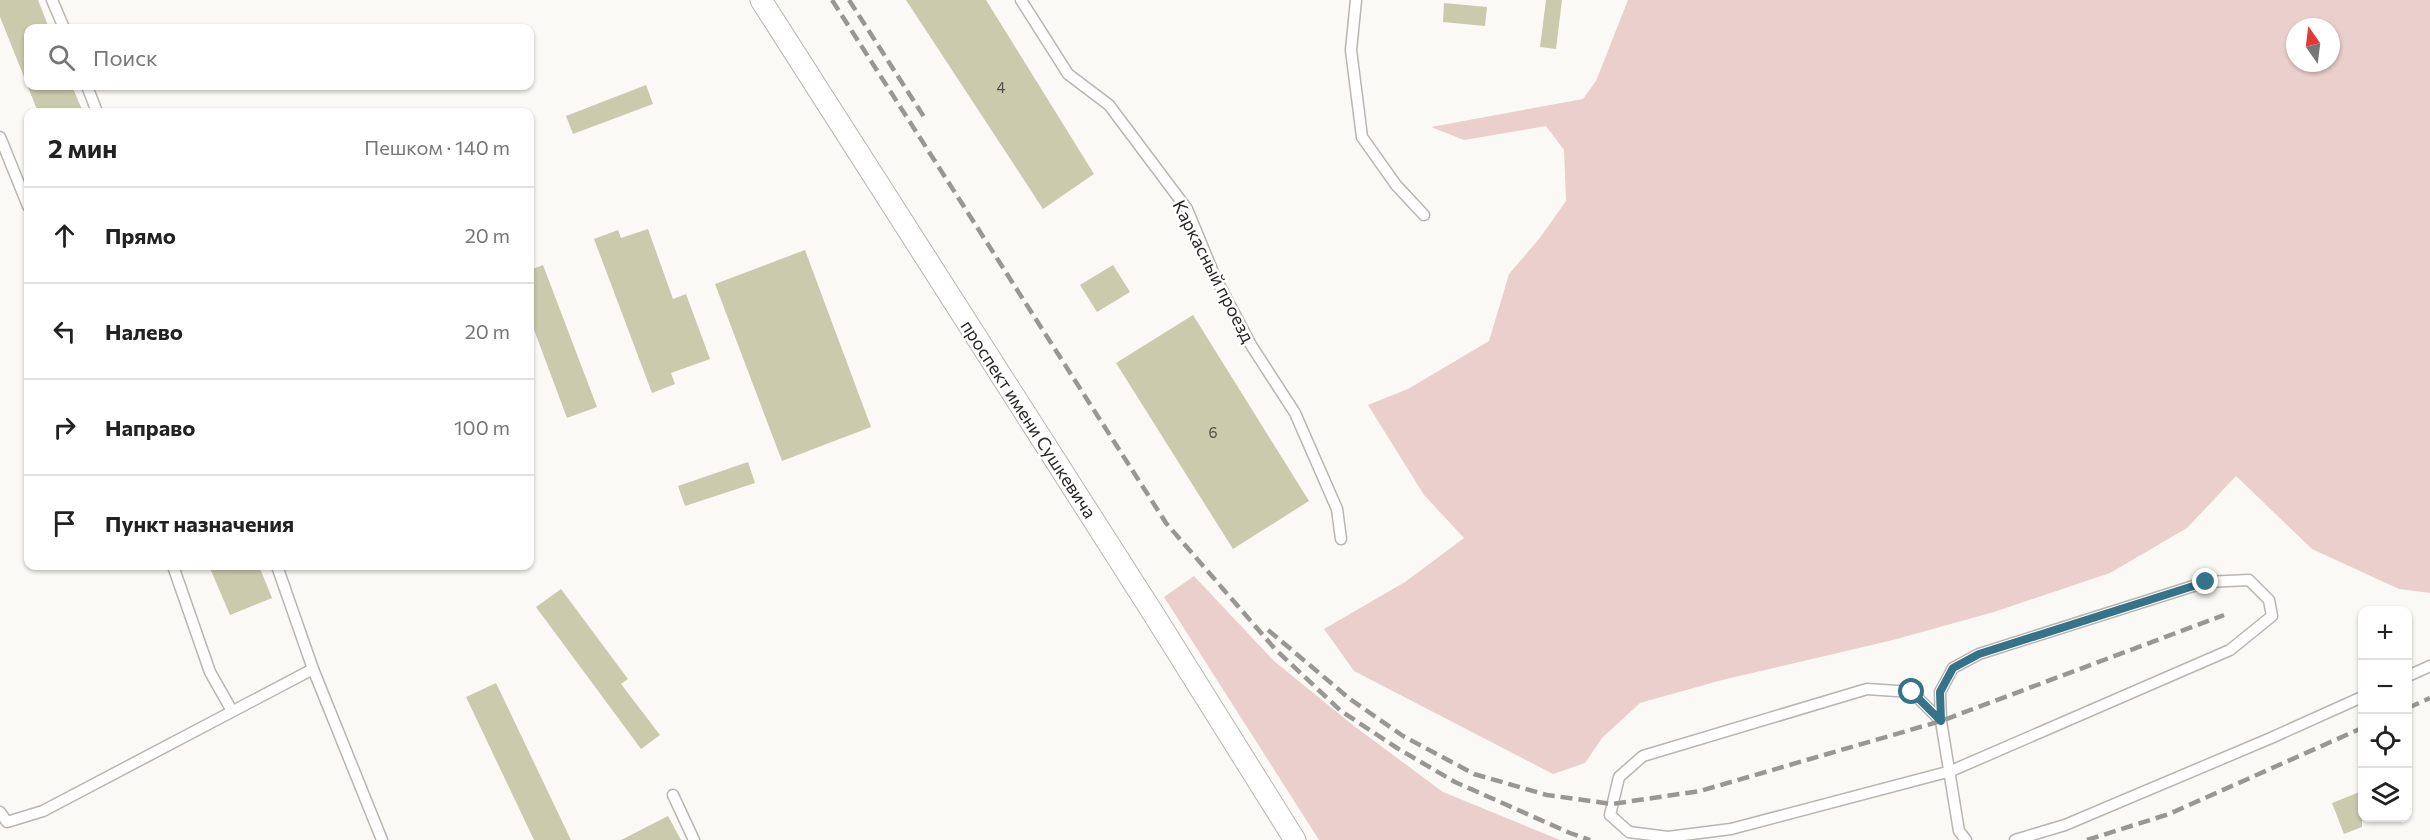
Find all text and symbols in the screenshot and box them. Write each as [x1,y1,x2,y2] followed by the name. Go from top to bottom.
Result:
[2286,18,2340,72] north arrow
[24,24,534,90] search box
[45,41,78,74] icon: search
[93,44,158,71] text: Поиск
[997,78,1006,96] house number: 4
[48,132,117,163] text: 2 мин
[364,135,510,159] text: Пешком · 140 m
[1169,196,1260,346] street label: Каркасный проезд
[48,219,81,252] icon: ahead
[105,222,176,249] text: Прямо
[465,223,510,247] text: 20 m
[48,315,81,348] icon: left
[957,316,1101,522] street label: проспект имени Сушкевича
[105,318,183,345] text: Налево
[465,319,510,343] text: 20 m
[48,411,81,444] icon: right
[105,414,195,441] text: Направо
[454,415,510,439] text: 100 m
[1208,423,1218,441] house number: 6
[48,507,81,540] icon: arrive
[105,510,294,537] text: Пункт назначения
[2192,568,2218,594] route end
[2358,606,2412,822] map controls
[2358,606,2412,660] button: +
[2358,660,2412,714] button: −
[1898,678,1924,704] route start
[2358,714,2412,768] button: locate
[2358,768,2412,822] button: layers

